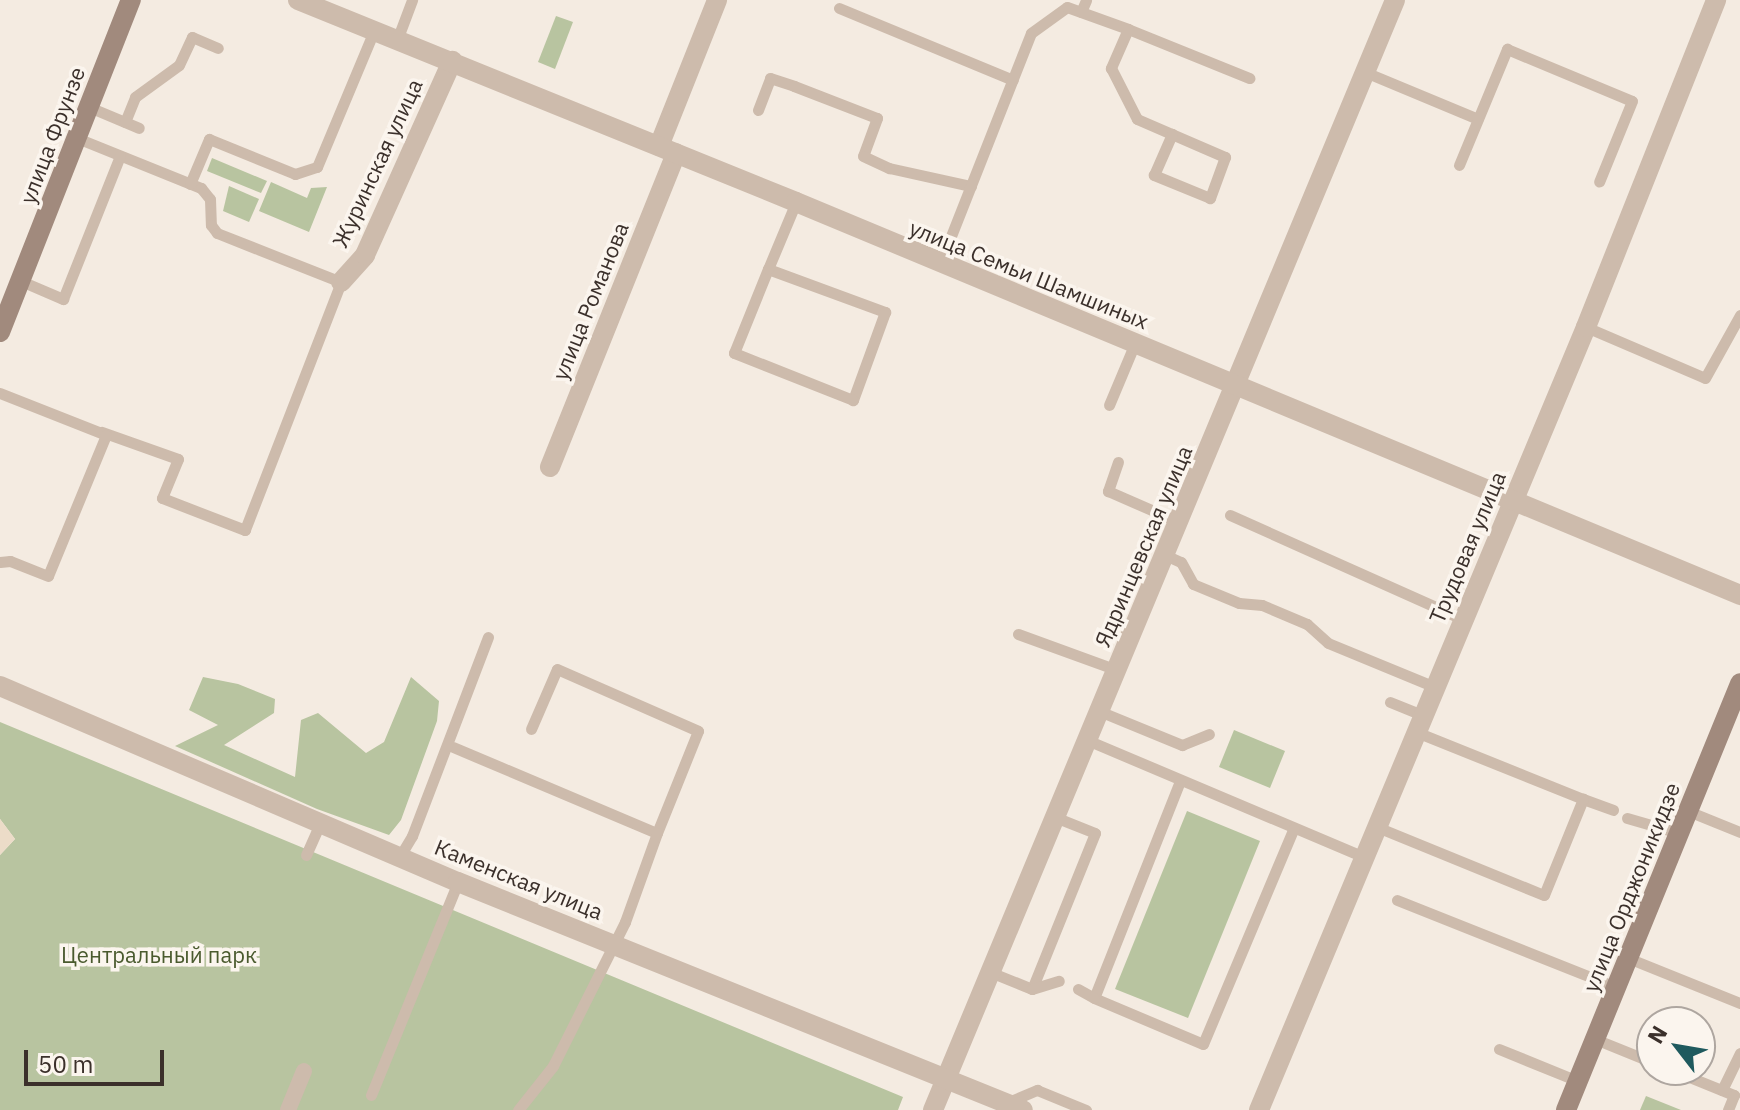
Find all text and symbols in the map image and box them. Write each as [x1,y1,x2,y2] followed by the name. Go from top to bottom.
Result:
[14,63,90,207] street label: улица Фрунзе
[326,74,428,252] street label: Журинская улица
[906,214,1152,334] street label: улица Семьи Шамшиных
[546,218,634,384] street label: улица Романова
[1089,441,1197,651] street label: Ядринцевская улица
[1423,467,1511,627] street label: Трудовая улица
[1577,778,1685,996] street label: улица Орджоникидзе
[431,833,607,925] street label: Каменская улица
[61,942,257,968] park label: Центральный парк
[1636,1006,1716,1086] north arrow
[1640,1020,1673,1049] text: N
[28,1034,168,1084] scale bar
[38,1048,93,1080] text: 50 m

